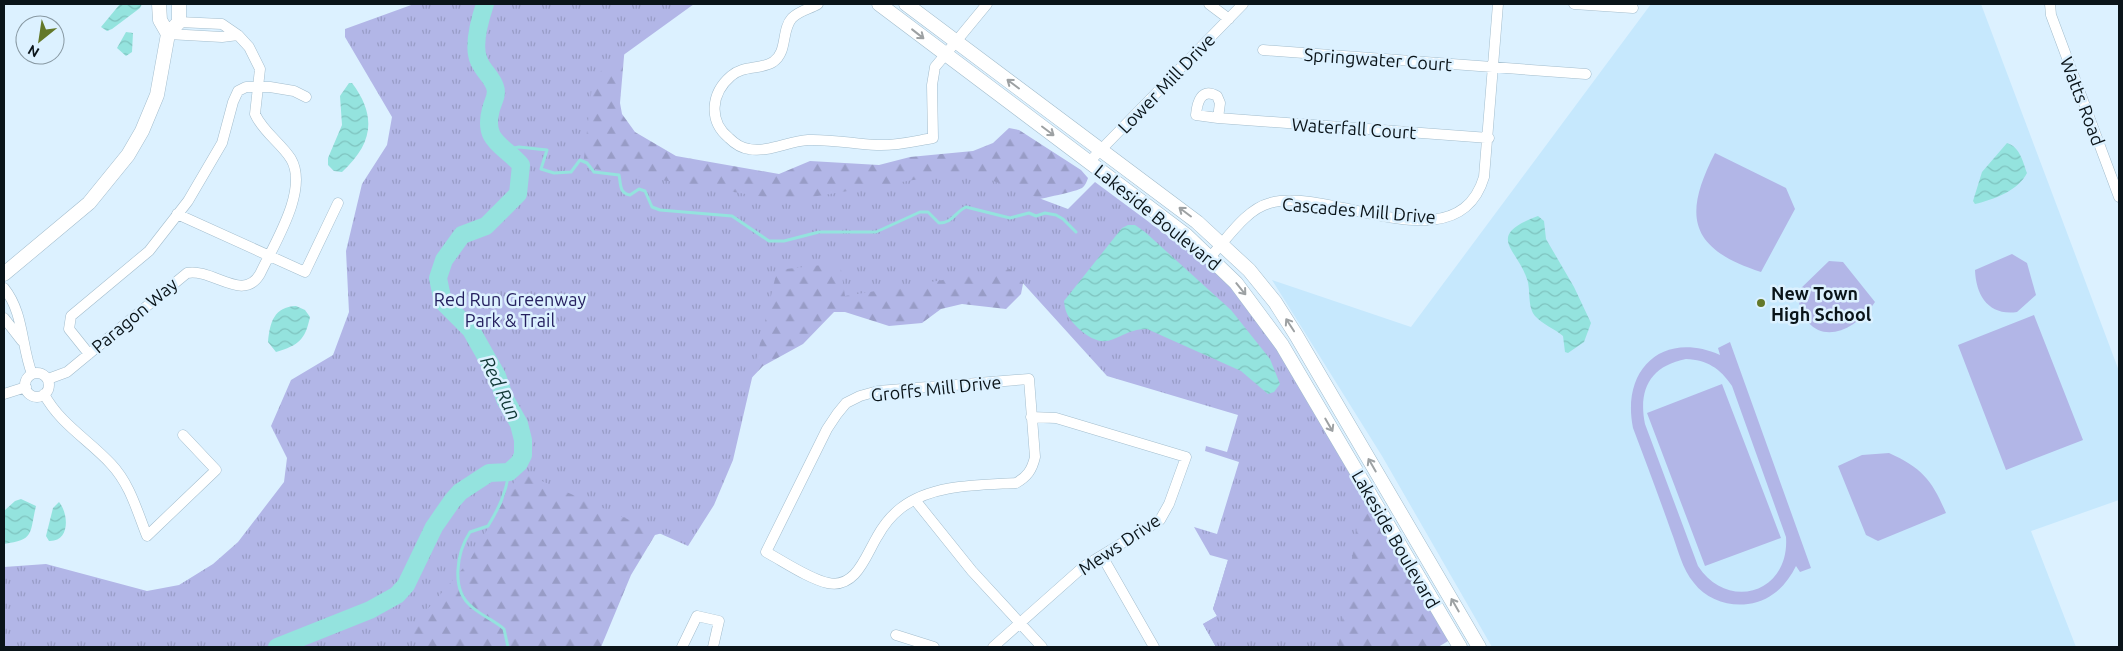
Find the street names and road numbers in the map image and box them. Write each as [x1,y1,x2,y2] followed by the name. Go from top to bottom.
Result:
[1113,29,1219,137] street label: Lower Mill Drive
[1303,44,1453,74] street label: Springwater Court
[2057,54,2109,148] street label: Watts Road
[1291,114,1417,142] street label: Waterfall Court
[1091,160,1225,274] street label: Lakeside Boulevard
[1281,193,1437,227] street label: Cascades Mill Drive
[87,273,181,357] street label: Paragon Way
[870,371,1002,405] street label: Groffs Mill Drive
[1348,466,1444,612] street label: Lakeside Boulevard
[1074,509,1164,579] street label: Mews Drive

